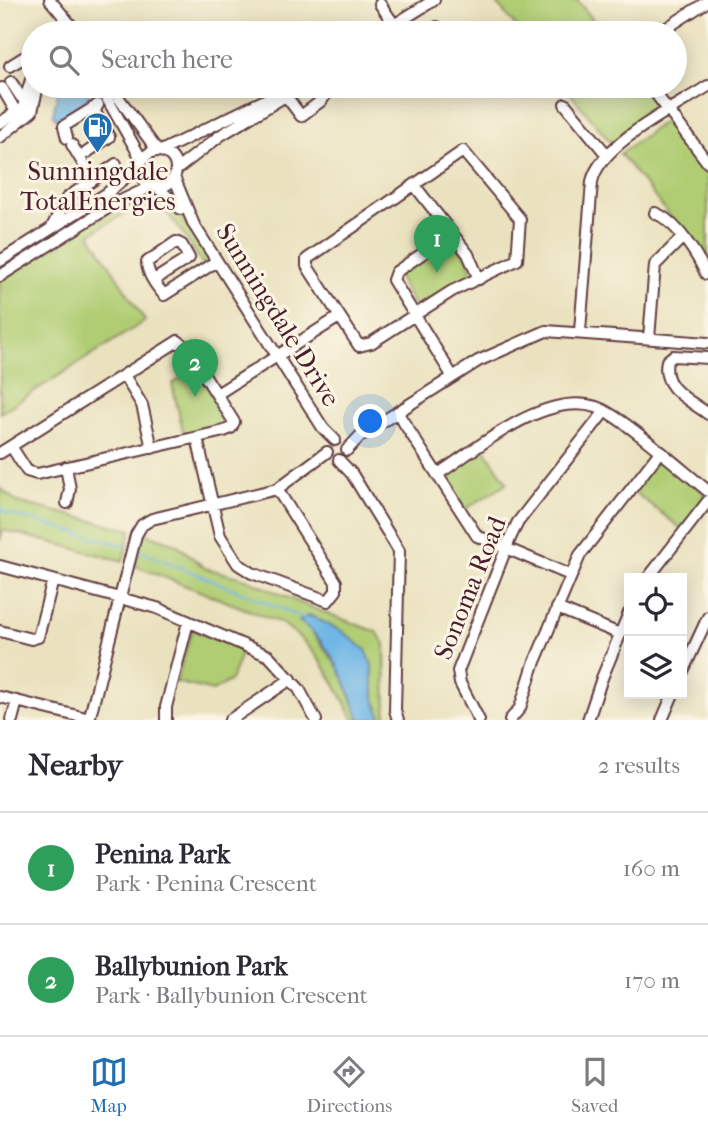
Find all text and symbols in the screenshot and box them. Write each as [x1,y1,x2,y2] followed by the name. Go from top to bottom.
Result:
[21,21,687,98] search box
[45,41,83,79] icon: search
[101,44,233,75] text: Search here
[81,111,115,155] fuel station icon: Sunningdale TotalEnergies
[20,156,176,217] place label: Sunningdale TotalEnergies
[414,215,460,273] pin: 1
[209,218,347,412] street label: Sunningdale Drive
[172,339,218,397] pin: 2
[353,404,387,438] your location
[427,511,513,664] street label: Sonoma Road
[624,573,687,699] map controls
[624,573,687,636] button: locate
[624,636,687,699] button: layers
[28,748,123,783] text: Nearby
[598,752,680,779] text: 2 results
[95,839,230,870] text: Penina Park
[47,855,55,882] text: 1
[623,855,680,882] text: 160 m
[95,870,317,897] text: Park · Penina Crescent
[95,951,288,982] text: Ballybunion Park
[45,967,57,994] text: 2
[624,967,680,994] text: 170 m
[95,982,368,1009] text: Park · Ballybunion Crescent
[90,1053,128,1117] tab: Map
[307,1053,392,1117] tab: Directions
[571,1053,618,1117] tab: Saved

